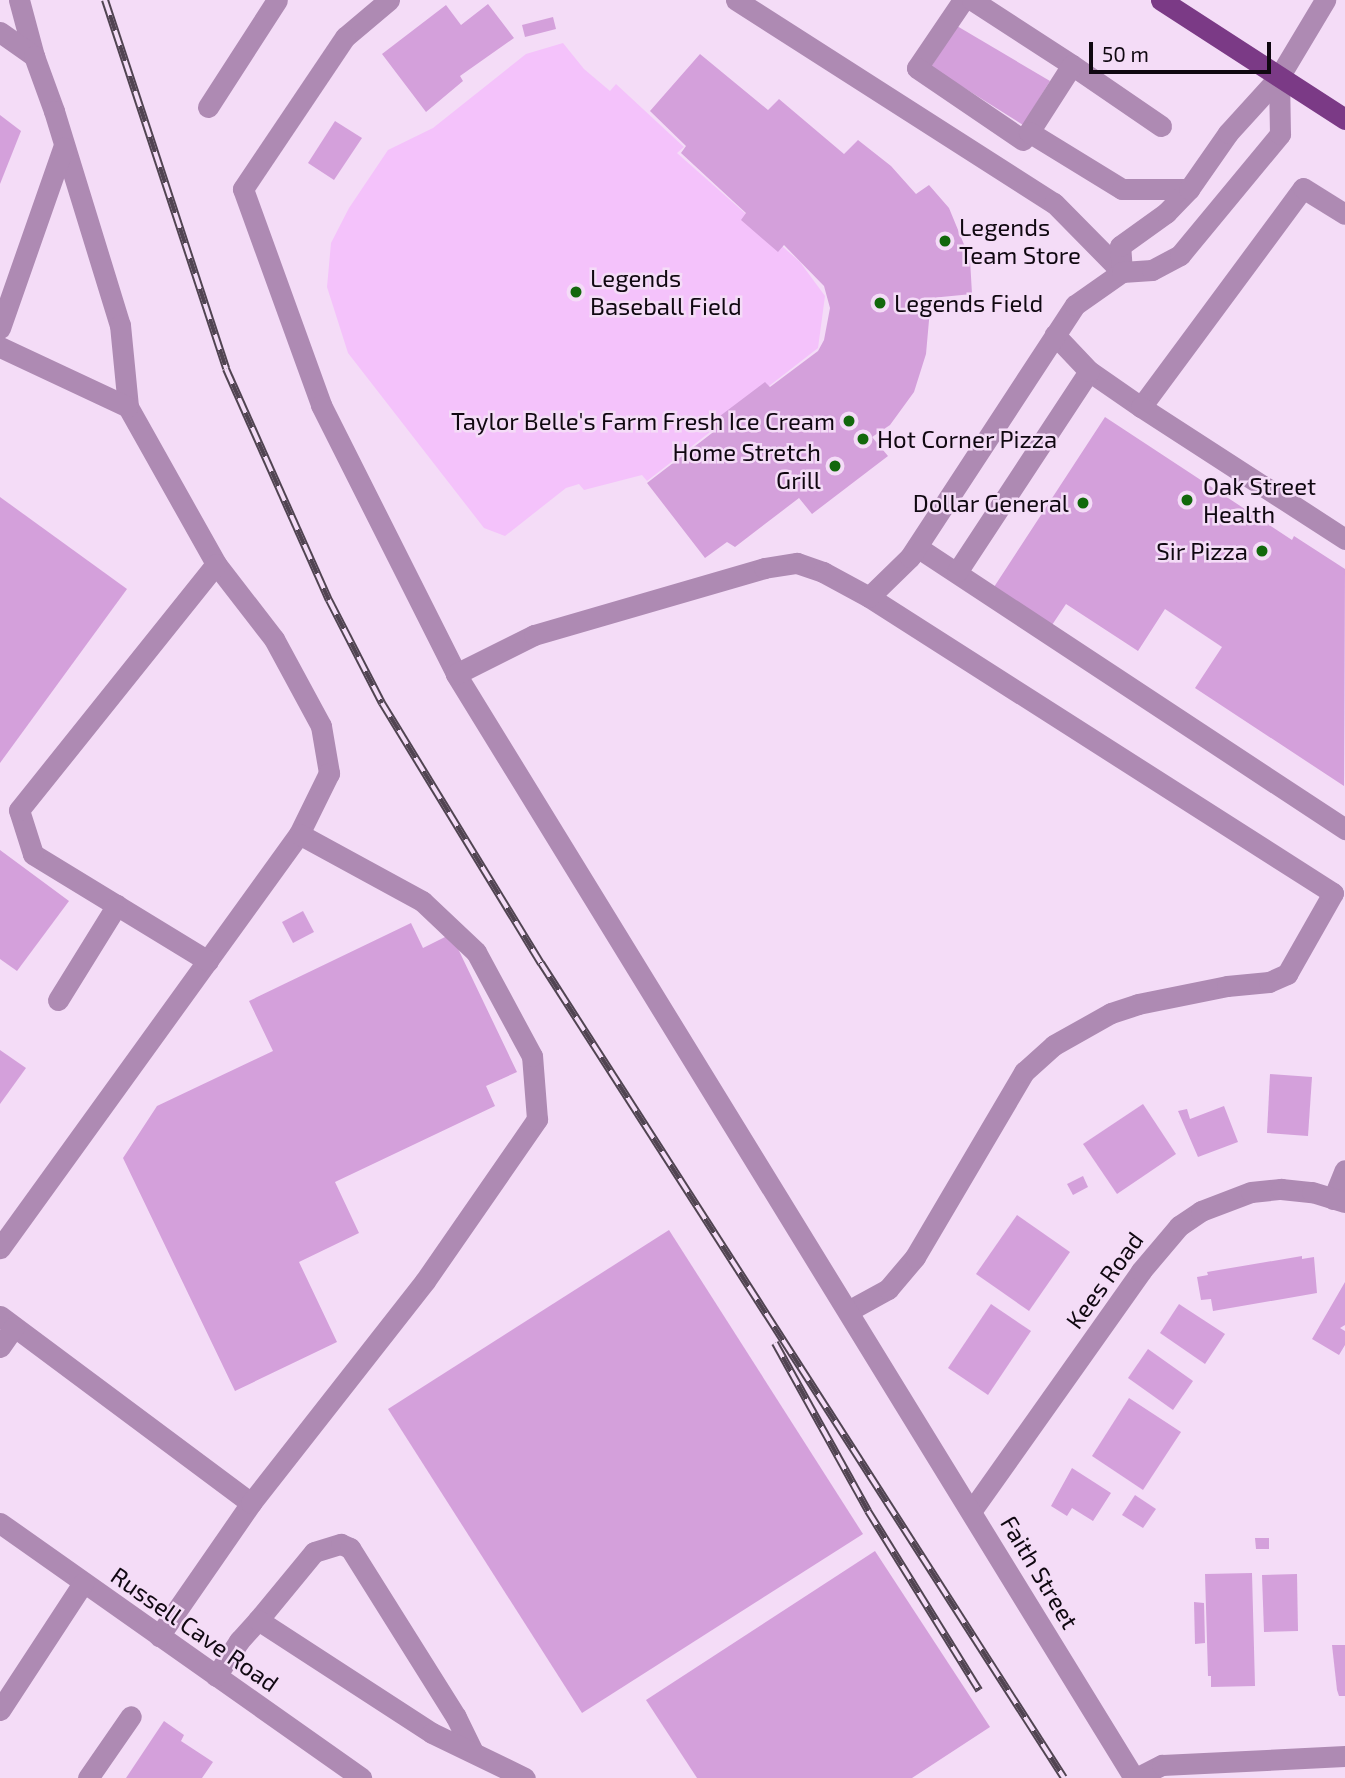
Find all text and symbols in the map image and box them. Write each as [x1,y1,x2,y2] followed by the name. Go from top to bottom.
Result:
[1093,28,1275,72] scale bar
[1102,41,1149,66] text: 50 m
[959,213,1081,269] place label: Legends Team Store
[937,233,953,249] marker: Legends Team Store
[590,264,742,320] place label: Legends Baseball Field
[568,284,584,300] marker: Legends Baseball Field
[894,289,1043,317] place label: Legends Field
[872,295,888,311] marker: Legends Field
[450,407,835,435] place label: Taylor Belle's Farm Fresh Ice Cream
[841,413,857,429] marker: Taylor Belle's Farm Fresh Ice Cream
[877,425,1058,453] place label: Hot Corner Pizza
[855,431,871,447] marker: Hot Corner Pizza
[673,438,821,494] place label: Home Stretch Grill
[827,458,843,474] marker: Home Stretch Grill
[1203,472,1316,528] place label: Oak Street Health
[912,489,1069,517] place label: Dollar General
[1177,490,1197,510] marker: Oak Street Health
[1075,495,1091,511] marker: Dollar General
[1156,537,1248,565] place label: Sir Pizza
[1254,543,1270,559] marker: Sir Pizza
[1059,1226,1149,1334] street label: Kees Road
[995,1510,1085,1634] street label: Faith Street
[106,1560,284,1698] street label: Russell Cave Road

